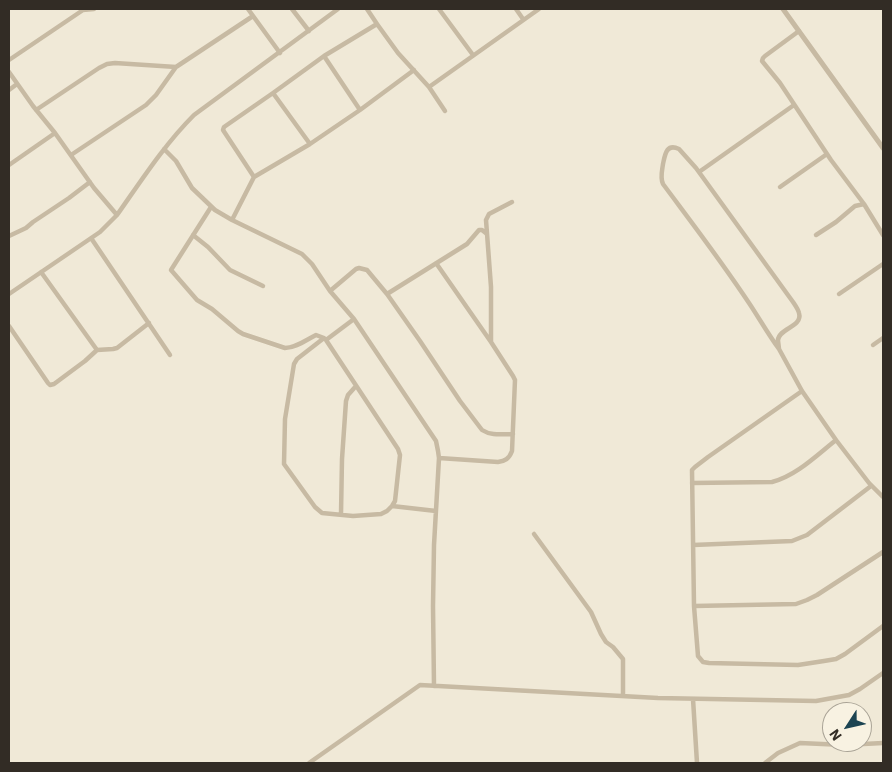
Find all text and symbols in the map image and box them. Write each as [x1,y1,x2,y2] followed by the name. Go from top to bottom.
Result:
[822,702,872,752] north arrow
[825,726,846,744] text: N

